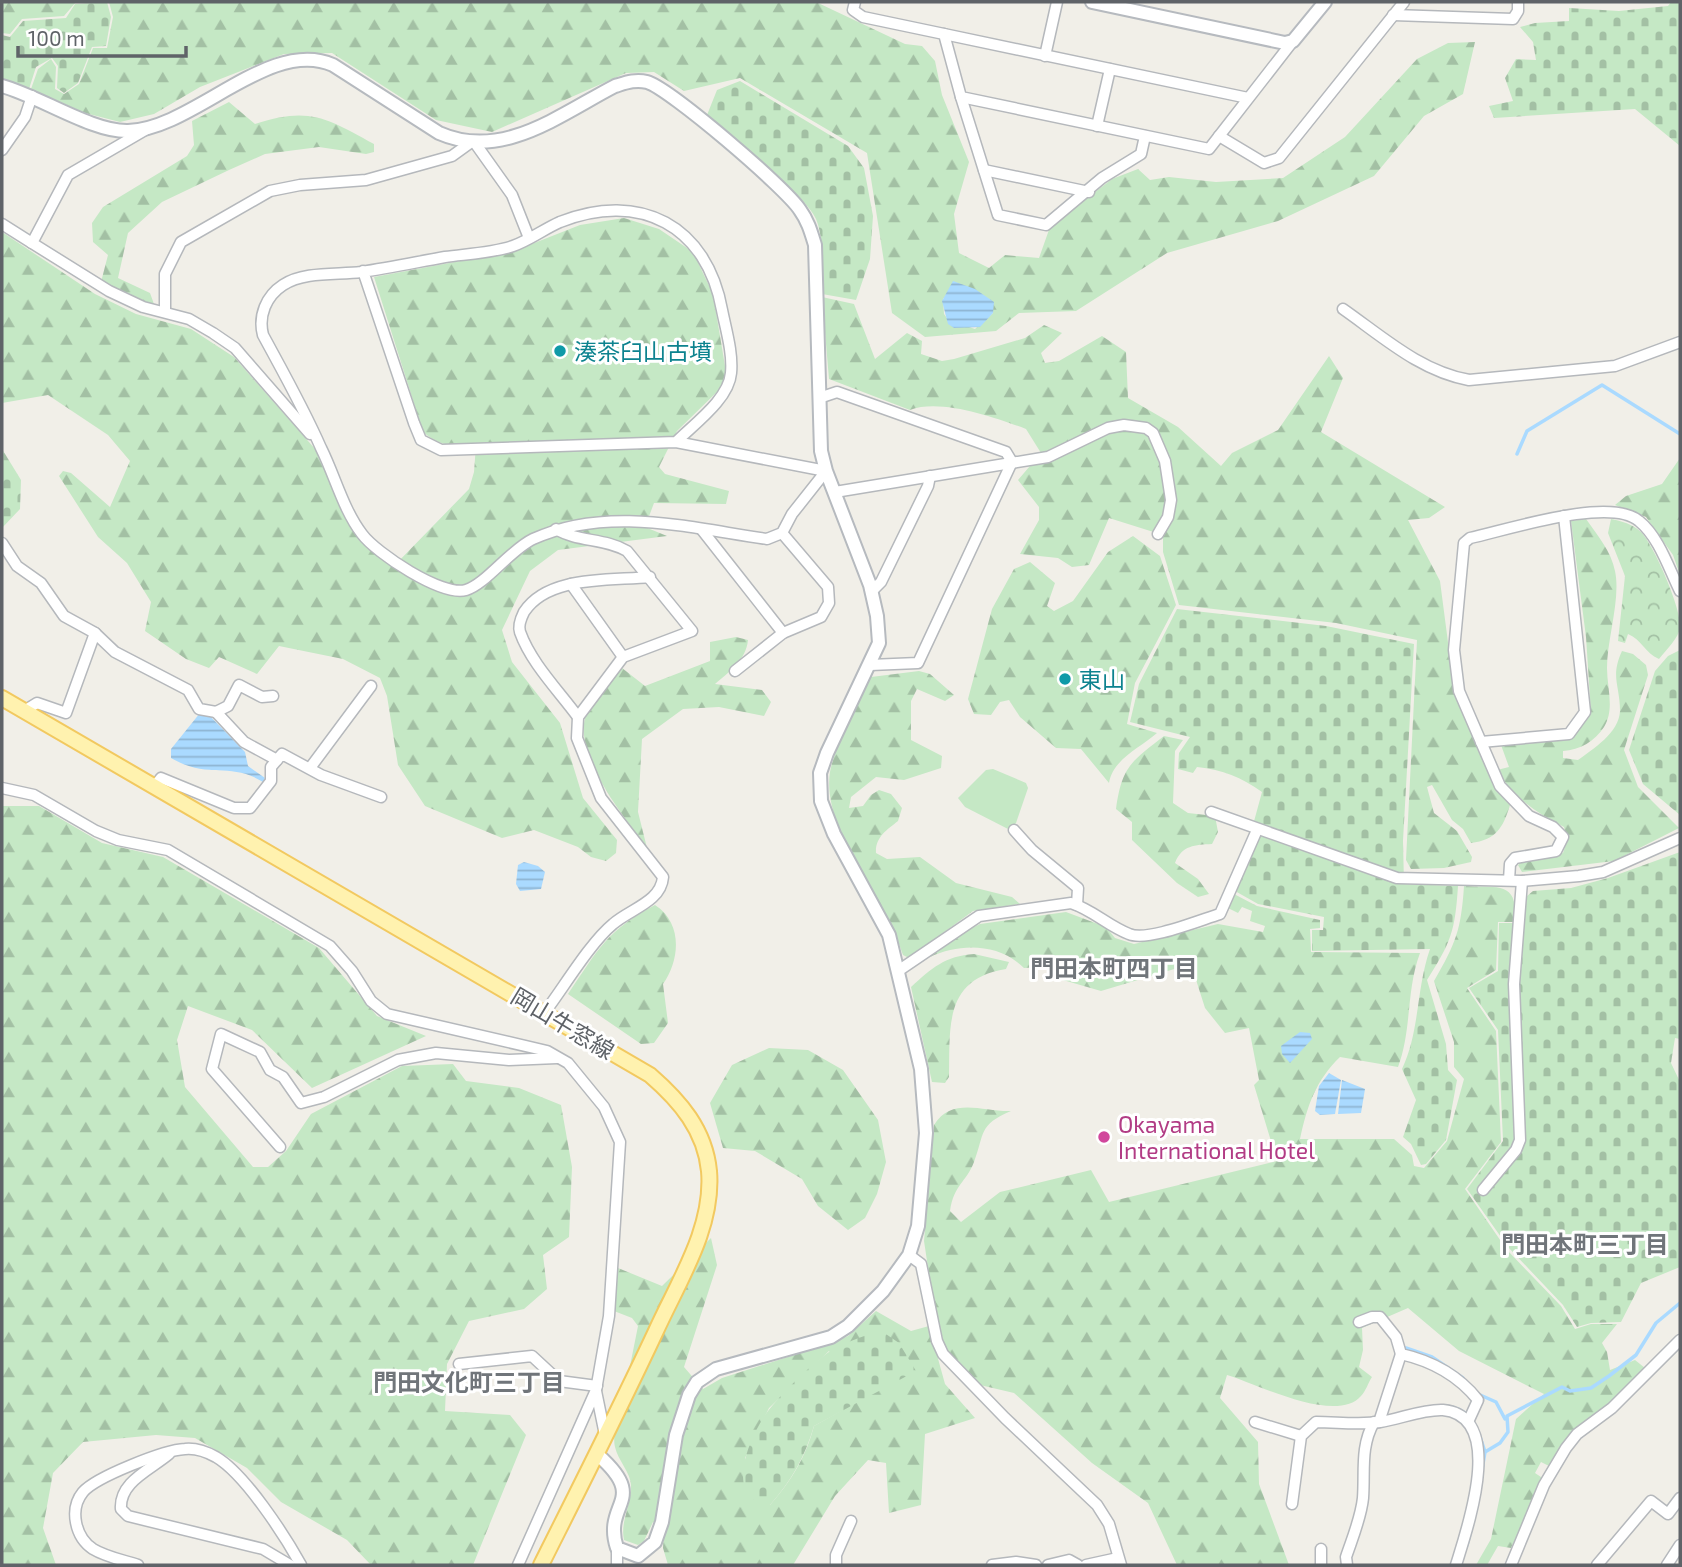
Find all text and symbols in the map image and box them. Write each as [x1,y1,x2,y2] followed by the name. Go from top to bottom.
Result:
[18,14,186,58] scale bar
[28,25,85,50] text: 100 m
[574,337,712,365] place label: 湊茶臼山古墳
[552,343,568,359] marker: 湊茶臼山古墳
[1079,665,1125,693] place label: 東山
[1057,671,1073,687] marker: 東山
[1030,953,1198,982] district label: 門田本町四丁目
[507,981,619,1065] street label: 岡山牛窓線
[1118,1110,1315,1164] place label: Okayama International Hotel
[1096,1129,1112,1145] marker: Okayama International Hotel
[1501,1229,1669,1258] district label: 門田本町三丁目
[373,1367,565,1396] district label: 門田文化町三丁目

